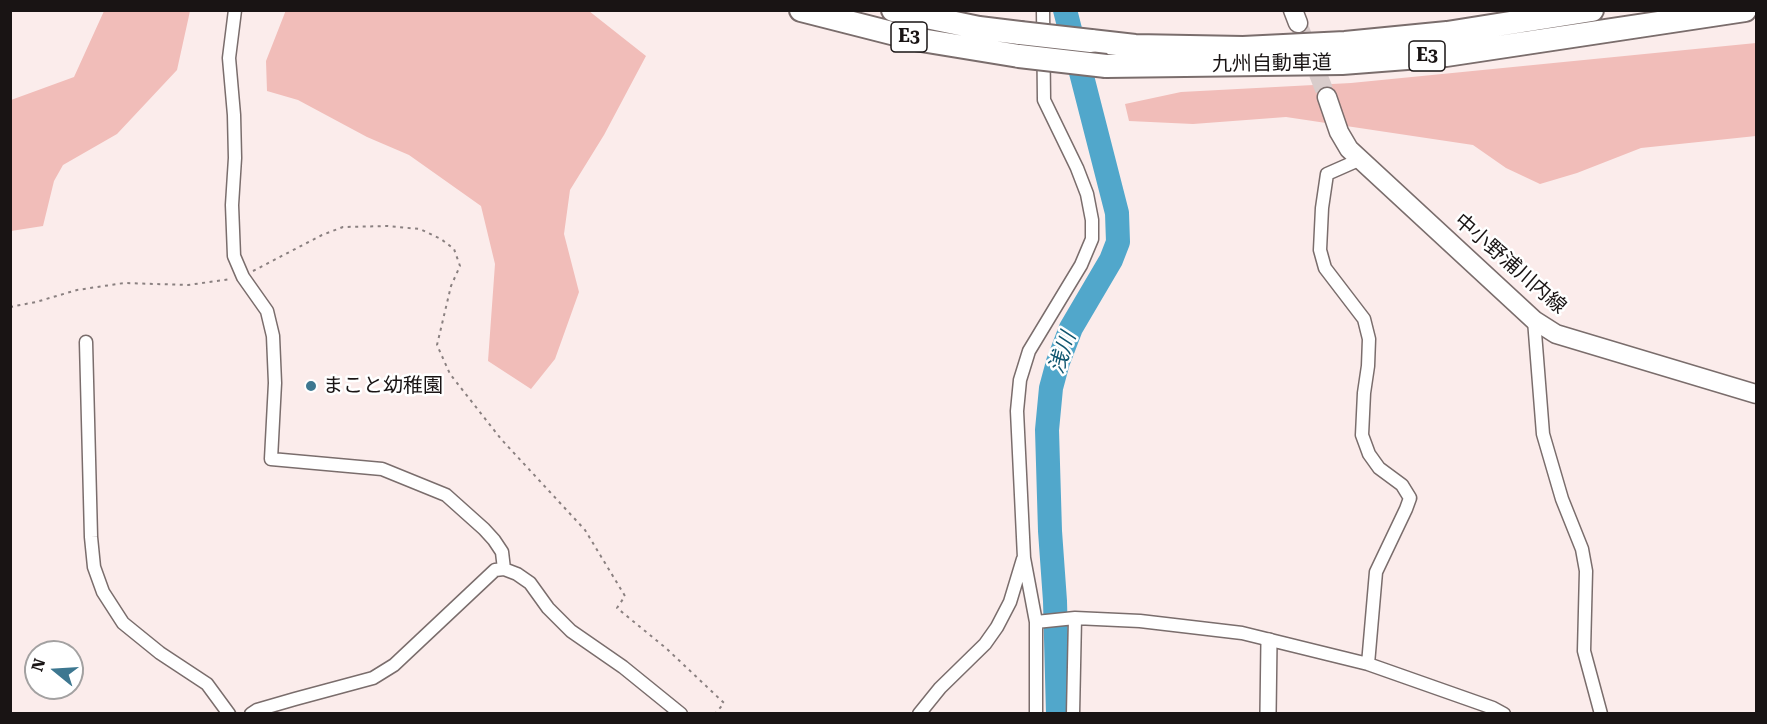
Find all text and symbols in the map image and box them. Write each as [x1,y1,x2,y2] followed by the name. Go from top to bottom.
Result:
[891,22,927,52] road number: E3
[1409,41,1445,71] road number: E3
[1212,51,1332,77] street label: 九州自動車道
[1449,209,1571,319] street label: 中小野浦川内線
[1044,329,1082,377] water label: 浅川
[323,374,443,398] place label: まこと幼稚園
[304,379,318,393] marker: まこと幼稚園
[24,640,84,700] north arrow
[27,656,49,674] text: N

